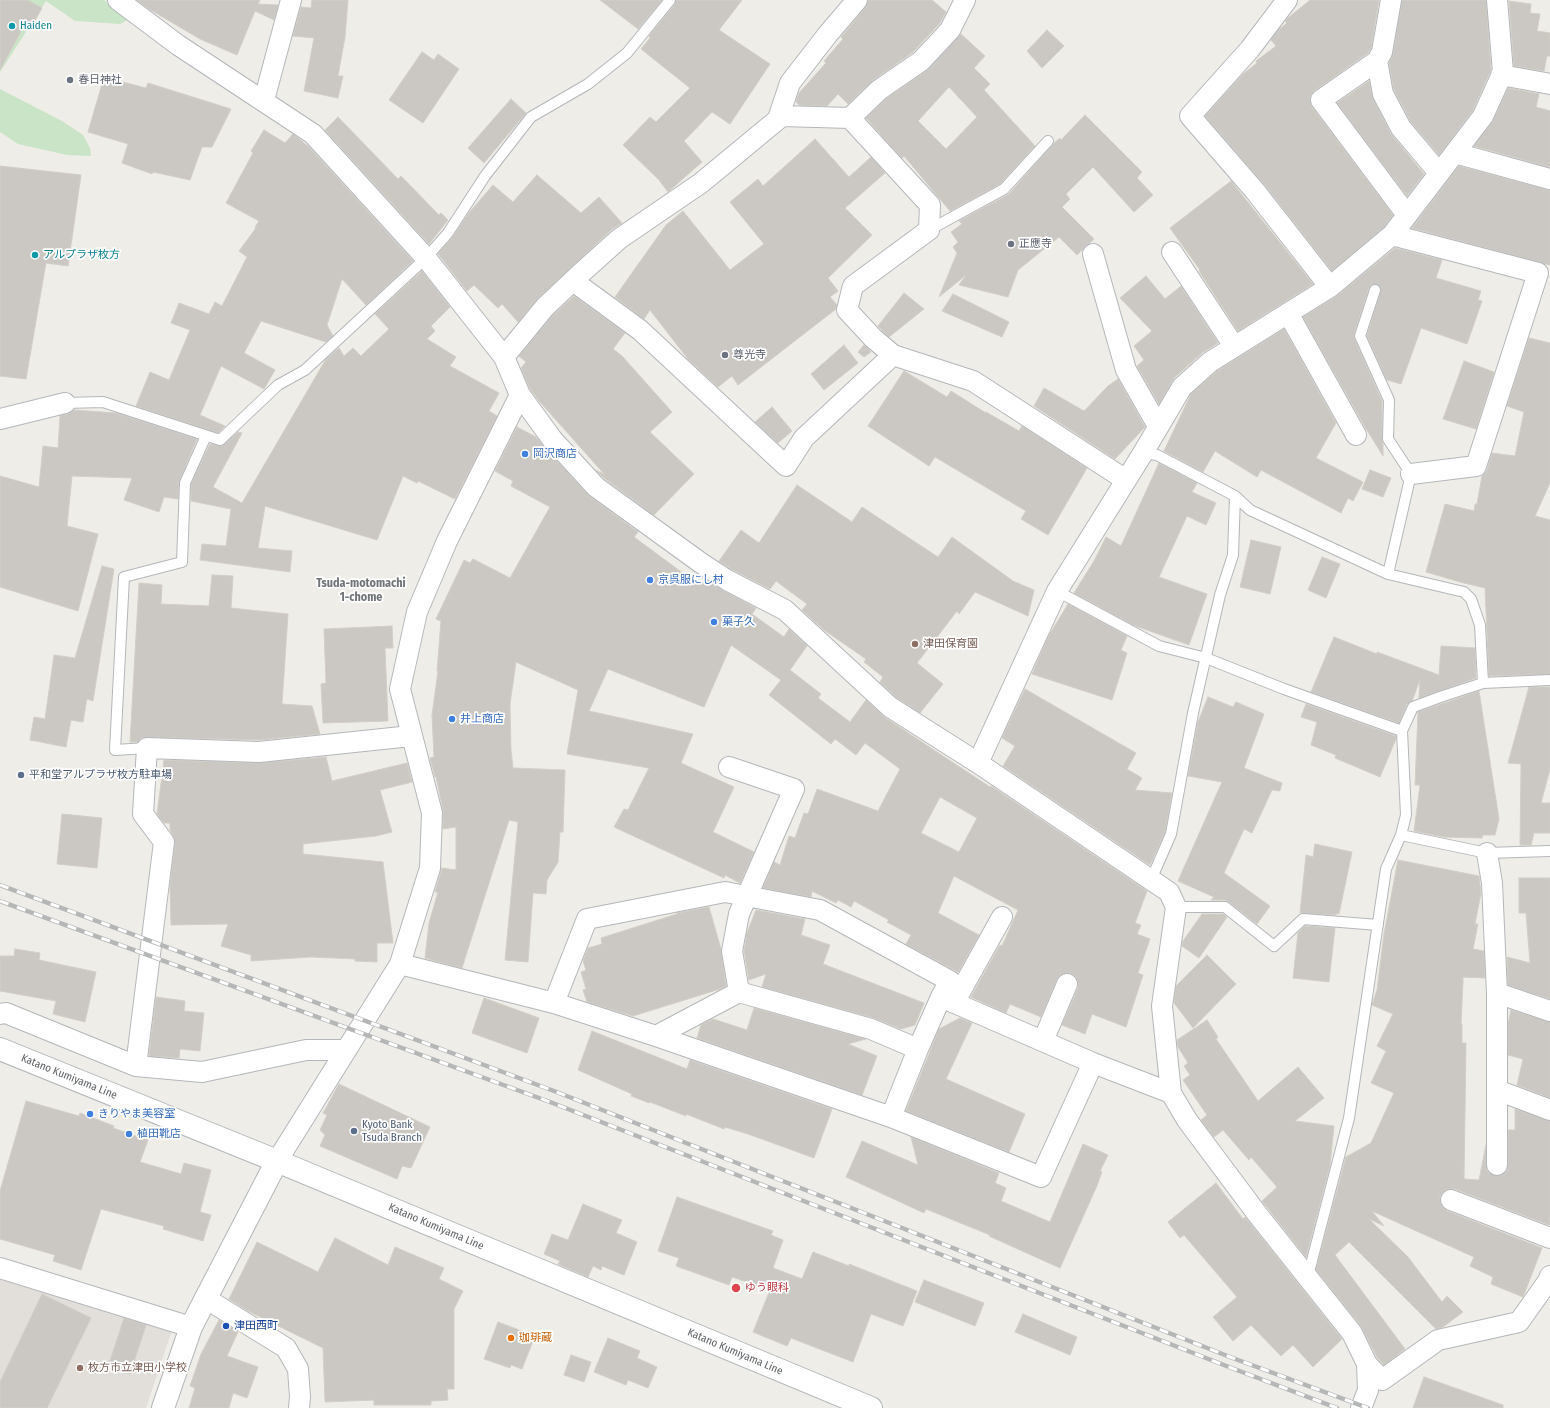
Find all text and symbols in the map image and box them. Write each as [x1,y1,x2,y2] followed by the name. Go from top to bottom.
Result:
[20,19,52,33] place label: Haiden
[7,21,17,31] marker: Haiden
[78,73,122,87] place label: 春日神社
[65,75,75,85] marker: 春日神社
[1019,237,1052,251] place label: 正應寺
[1006,239,1016,249] marker: 正應寺
[43,248,120,262] place label: アルプラザ枚方
[30,250,40,260] marker: アルプラザ枚方
[733,348,766,362] place label: 尊光寺
[720,350,730,360] marker: 尊光寺
[533,447,577,461] place label: 岡沢商店
[520,449,530,459] marker: 岡沢商店
[658,573,724,587] place label: 京呉服にし村
[645,575,655,585] marker: 京呉服にし村
[316,577,406,605] district label: Tsuda-motomachi 1-chome
[722,615,755,629] place label: 菓子久
[709,617,719,627] marker: 菓子久
[923,637,978,651] place label: 津田保育園
[910,639,920,649] marker: 津田保育園
[460,712,504,726] place label: 井上商店
[447,714,457,724] marker: 井上商店
[29,768,172,782] place label: 平和堂アルプラザ枚方駐車場
[16,770,26,780] marker: 平和堂アルプラザ枚方駐車場
[19,1052,119,1102] street label: Katano Kumiyama Line
[98,1107,175,1121] place label: きりやま美容室
[85,1109,95,1119] marker: きりやま美容室
[362,1118,422,1144] place label: Kyoto Bank Tsuda Branch
[349,1126,359,1136] marker: Kyoto Bank Tsuda Branch
[137,1127,181,1141] place label: 植田靴店
[124,1129,134,1139] marker: 植田靴店
[386,1201,486,1253] street label: Katano Kumiyama Line
[745,1281,789,1295] place label: ゆう眼科
[730,1282,742,1294] marker: ゆう眼科
[234,1319,278,1333] place label: 津田西町
[221,1321,231,1331] marker: 津田西町
[685,1326,785,1378] street label: Katano Kumiyama Line
[519,1331,552,1345] place label: 珈琲蔵
[506,1333,516,1343] marker: 珈琲蔵
[88,1361,187,1375] place label: 枚方市立津田小学校
[75,1363,85,1373] marker: 枚方市立津田小学校

